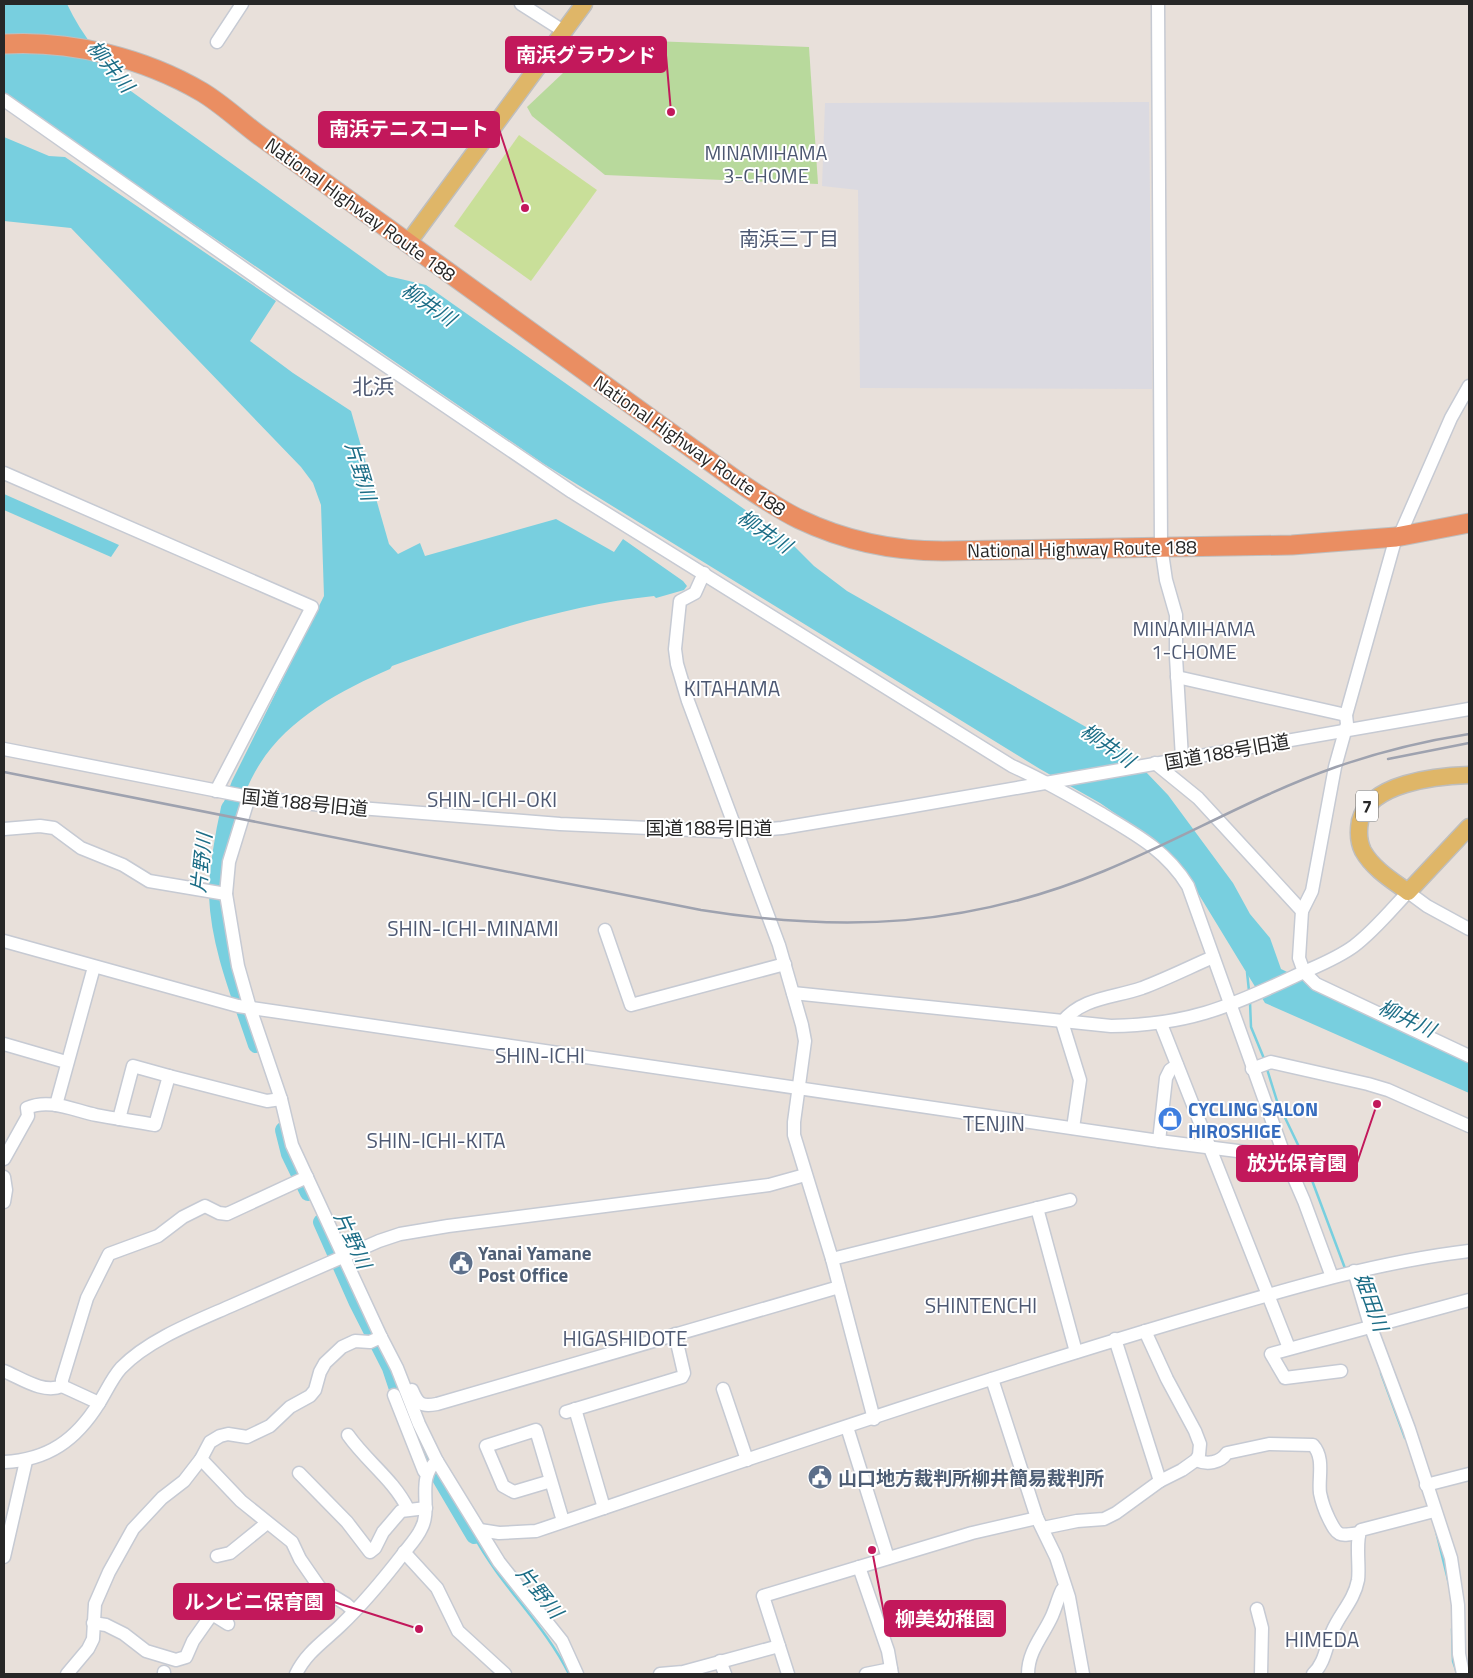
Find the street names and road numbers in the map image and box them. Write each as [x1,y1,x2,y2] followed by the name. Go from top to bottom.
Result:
[260,130,463,288] street label: National Highway Route 188
[588,367,793,523] street label: National Highway Route 188
[967,531,1197,565] street label: National Highway Route 188
[1162,726,1292,776] street label: 国道188号旧道
[240,781,370,823] street label: 国道188号旧道
[1356,790,1378,821] road number: 7
[646,813,772,842] street label: 国道188号旧道

